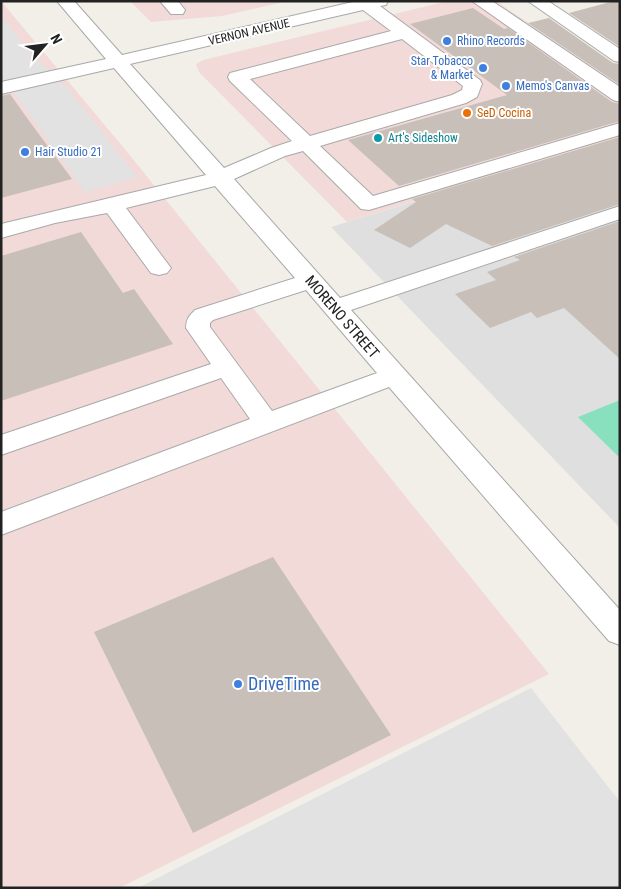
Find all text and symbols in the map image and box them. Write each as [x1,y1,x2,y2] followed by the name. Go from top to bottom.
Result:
[207,16,291,48] street label: VERNON AVENUE
[20,20,70,70] north arrow
[47,31,66,46] text: N
[457,34,525,48] place label: Rhino Records
[441,35,453,47] marker: Rhino Records
[411,54,473,82] place label: Star Tobacco & Market
[477,62,489,74] marker: Star Tobacco & Market
[516,79,589,93] place label: Memo's Canvas
[500,80,512,92] marker: Memo's Canvas
[477,106,531,120] place label: SeD Cocina
[461,107,473,119] marker: SeD Cocina
[388,131,458,145] place label: Art's Sideshow
[372,132,384,144] marker: Art's Sideshow
[35,145,102,159] place label: Hair Studio 21
[19,146,31,158] marker: Hair Studio 21
[301,272,383,362] street label: MORENO STREET
[248,673,319,694] place label: DriveTime
[232,678,244,690] marker: DriveTime

